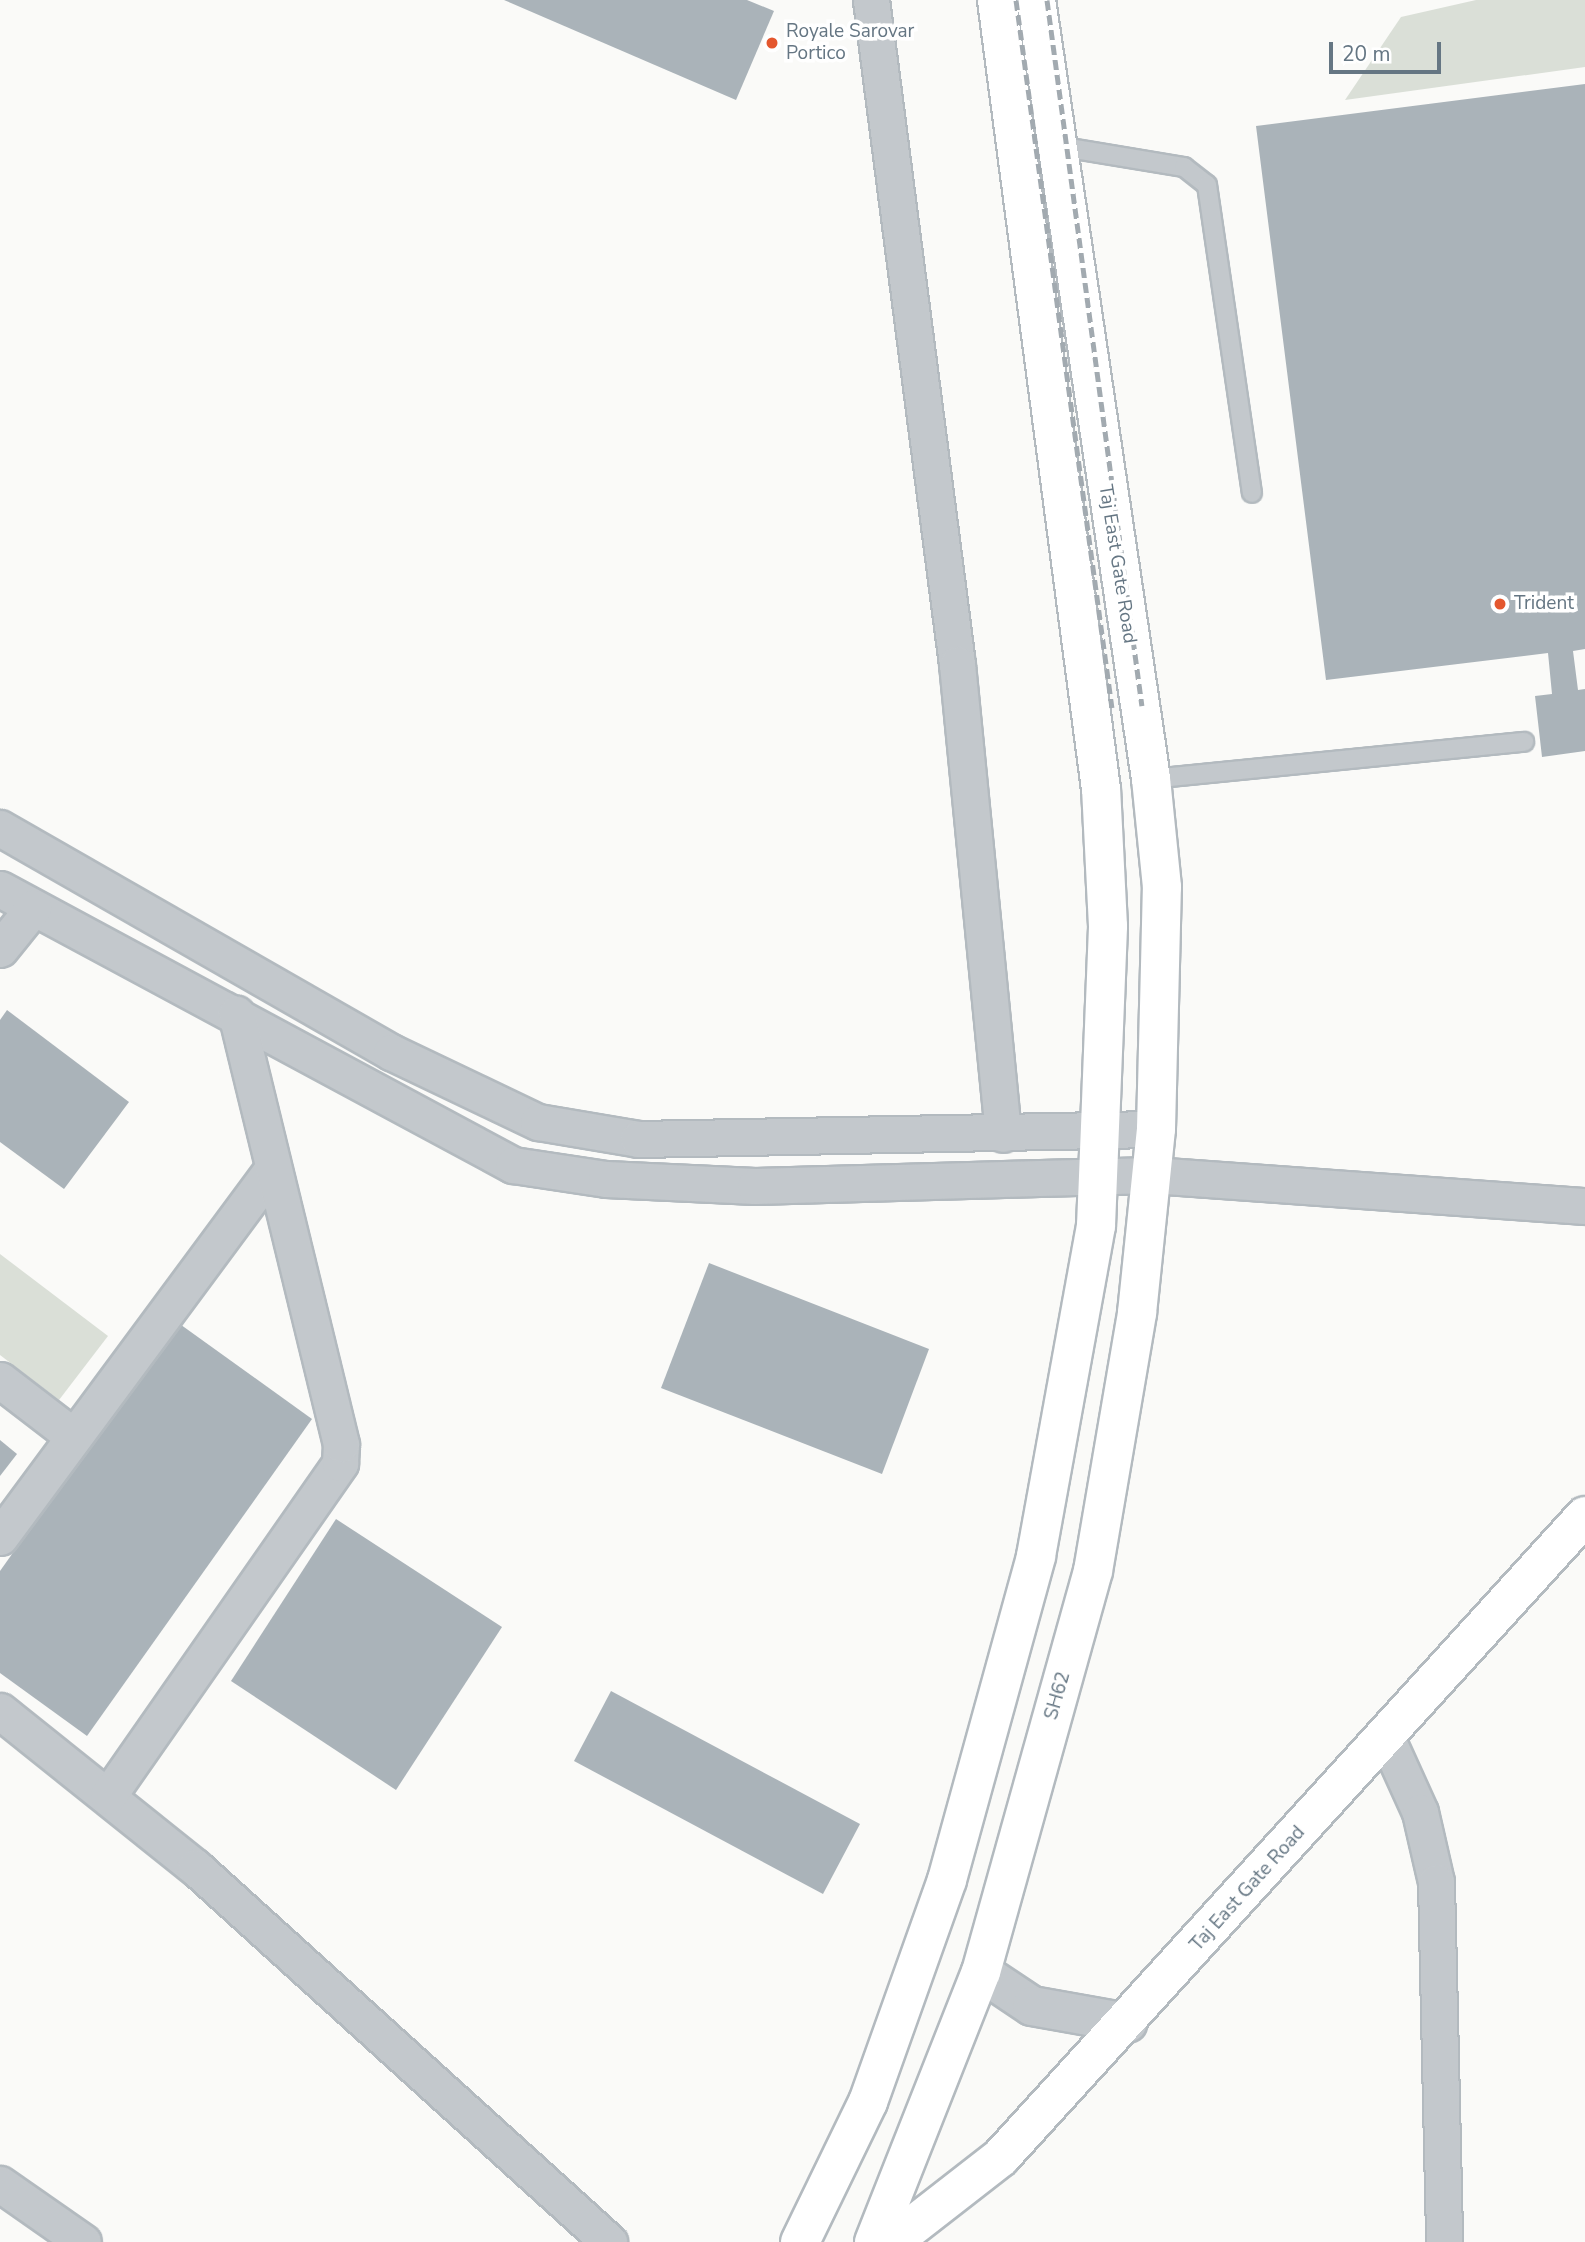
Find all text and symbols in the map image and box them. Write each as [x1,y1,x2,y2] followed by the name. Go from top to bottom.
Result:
[786,21,914,65] place label: Royale Sarovar Portico
[1333,28,1445,72] scale bar
[764,35,780,51] marker: Royale Sarovar Portico
[1342,40,1391,68] text: 20 m
[1093,483,1141,645] street label: Taj East Gate Road
[1514,593,1574,615] place label: Trident
[1492,596,1508,612] marker: Trident
[1040,1669,1076,1723] street label: SH62
[1186,1822,1310,1956] street label: Taj East Gate Road

